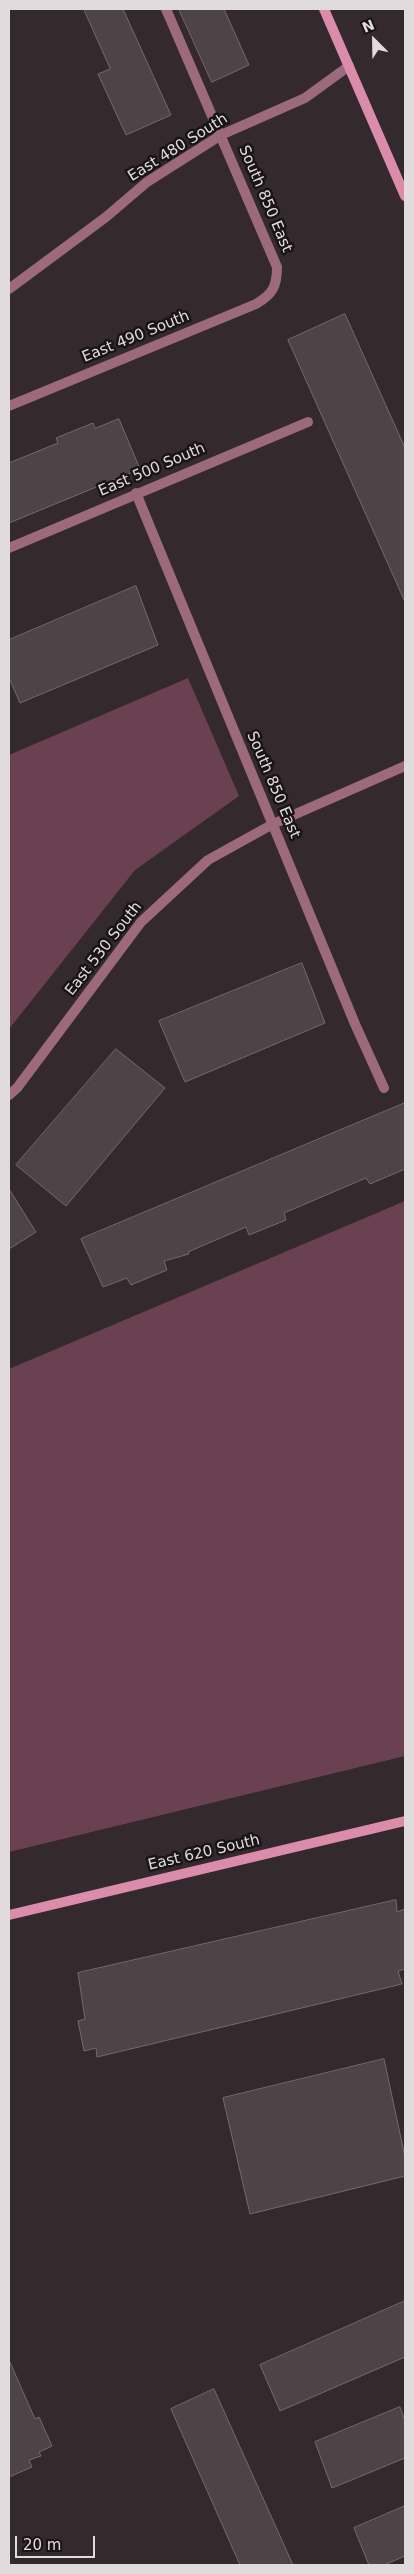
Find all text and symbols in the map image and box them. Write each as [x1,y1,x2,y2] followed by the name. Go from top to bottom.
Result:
[349,15,399,65] north arrow
[360,17,377,36] text: N
[125,110,231,186] street label: East 480 South
[234,143,296,255] street label: South 850 East
[80,307,192,367] street label: East 490 South
[96,439,208,501] street label: East 500 South
[242,729,304,841] street label: South 850 East
[62,898,146,1000] street label: East 530 South
[146,1831,262,1875] street label: East 620 South
[18,2526,98,2558] scale bar
[23,2536,61,2554] text: 20 m

